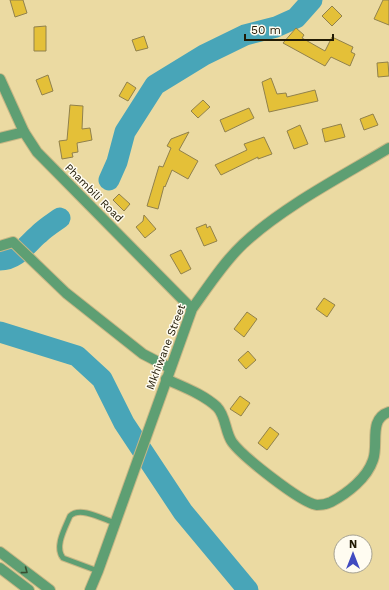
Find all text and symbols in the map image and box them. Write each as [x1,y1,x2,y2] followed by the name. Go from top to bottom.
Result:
[245,16,333,42] scale bar
[251,23,281,37] text: 50 m
[62,161,126,225] street label: Phambili Road
[144,302,188,392] street label: Mkhiwane Street
[333,534,373,574] north arrow
[349,538,357,551] text: N
[21,566,28,573] one-way arrow

